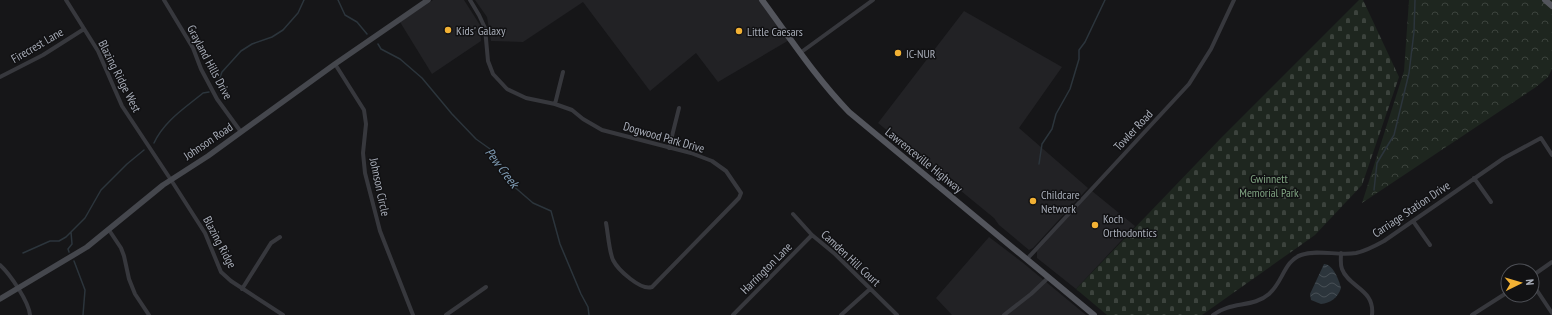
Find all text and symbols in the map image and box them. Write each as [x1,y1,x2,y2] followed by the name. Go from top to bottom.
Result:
[184,22,236,102] street label: Grayland Hills Drive
[456,23,506,38] place label: Kids' Galaxy
[8,24,66,66] street label: Firecrest Lane
[747,24,803,39] place label: Little Caesars
[443,25,453,35] marker: Kids' Galaxy
[734,26,744,36] marker: Little Caesars
[95,37,145,115] street label: Blazing Ridge West
[906,46,936,61] place label: IC-NUR
[893,48,903,58] marker: IC-NUR
[1110,106,1156,154] street label: Towler Road
[622,118,706,156] street label: Dogwood Park Drive
[180,119,235,163] street label: Johnson Road
[882,124,966,196] street label: Lawrenceville Highway
[481,145,524,193] water label: Pew Creek
[366,156,393,217] street label: Johnson Circle
[1239,171,1299,200] park label: Gwinnett Memorial Park
[1369,177,1453,241] street label: Carriage Station Drive
[1041,187,1080,216] place label: Childcare Network
[1028,196,1038,206] marker: Childcare Network
[1103,211,1157,240] place label: Koch Orthodontics
[200,213,240,271] street label: Blazing Ridge
[1090,220,1100,230] marker: Koch Orthodontics
[818,227,884,290] street label: Camden Hill Court
[737,239,795,297] street label: Harrington Lane
[1500,263,1540,303] north arrow
[1523,279,1537,286] text: N

